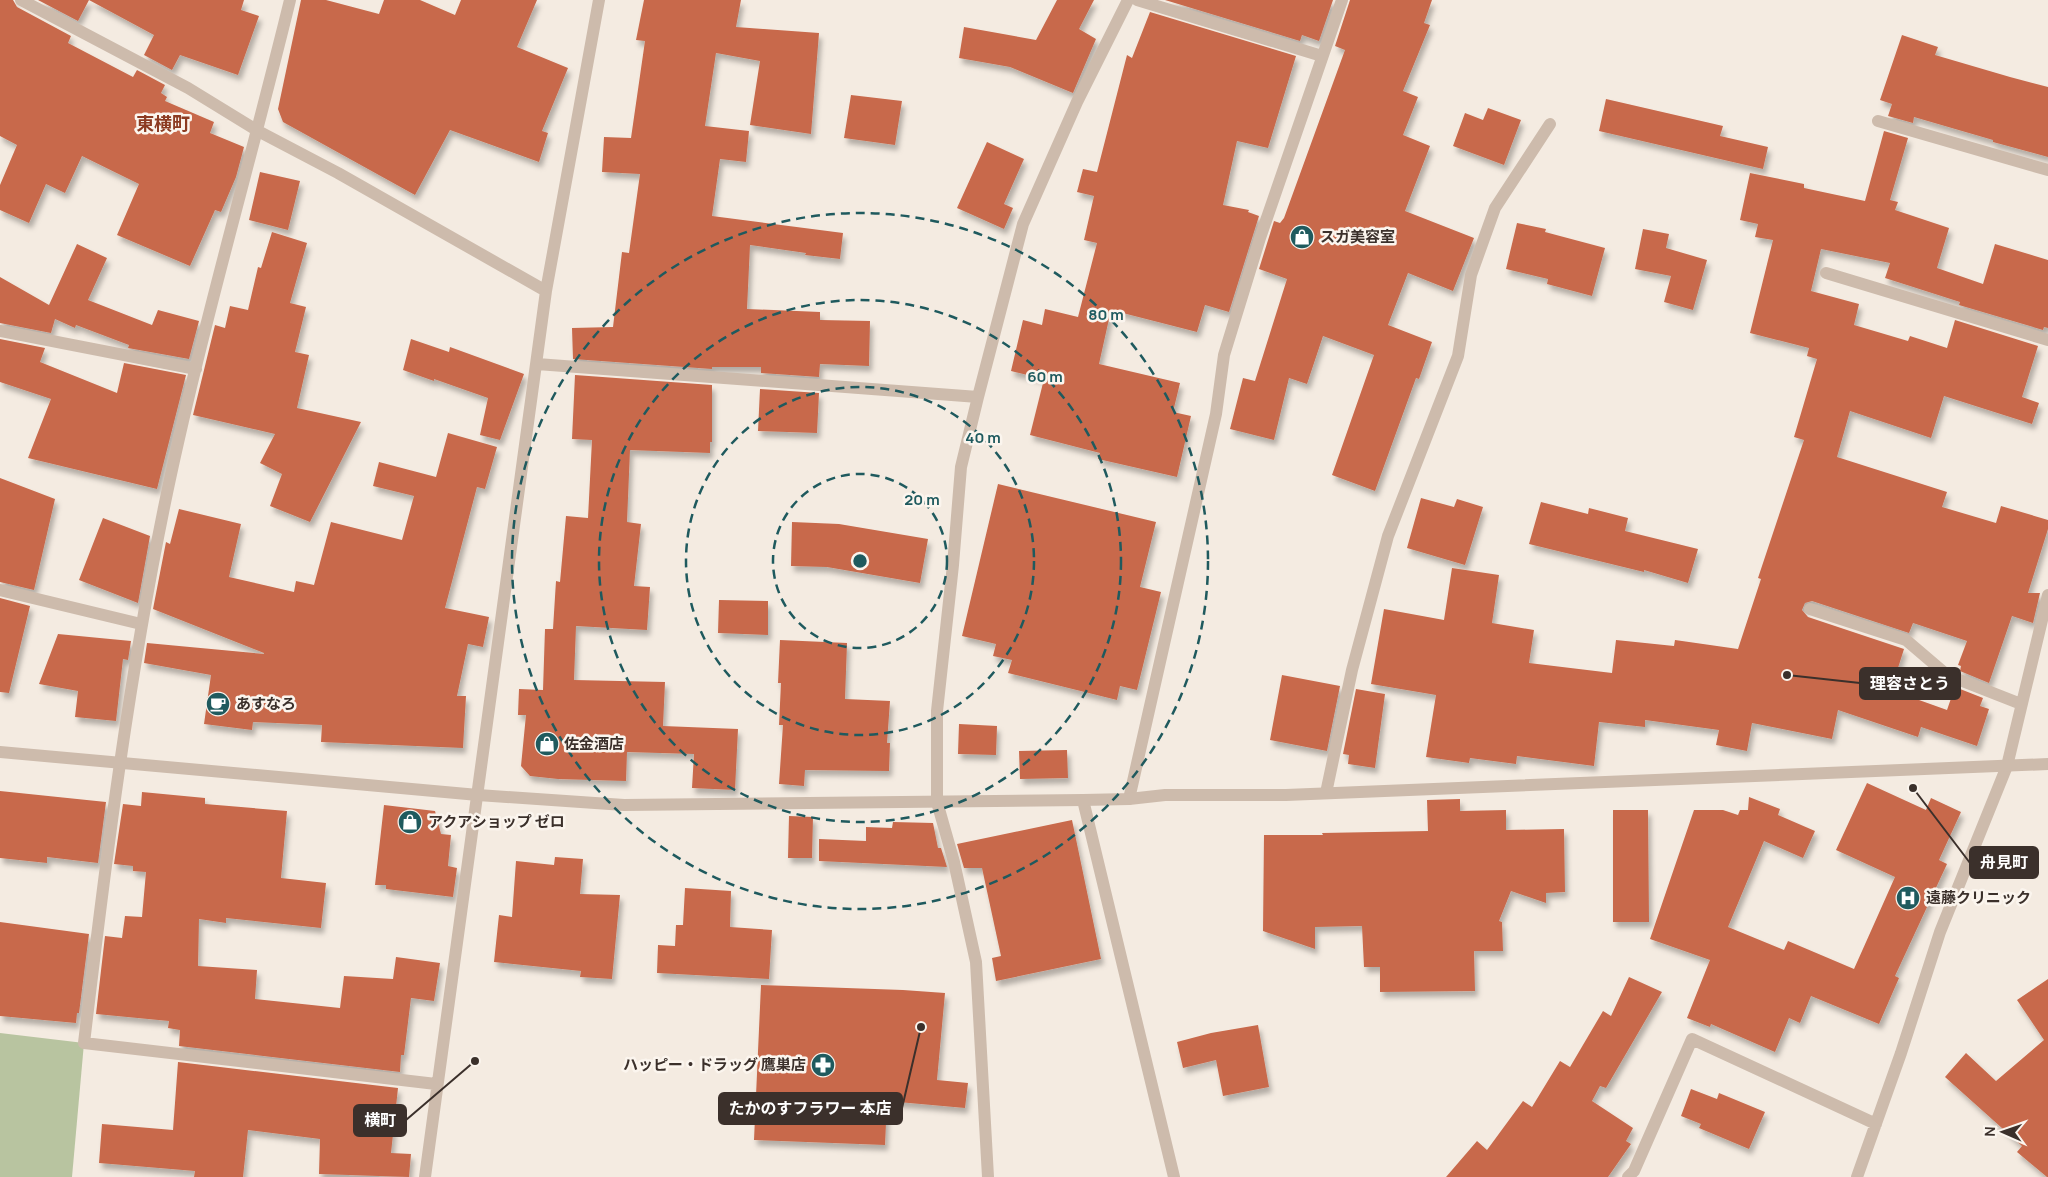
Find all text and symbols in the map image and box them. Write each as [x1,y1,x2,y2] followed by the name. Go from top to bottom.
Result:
[136,111,190,135] district label: 東横町
[1289,224,1315,250] shop icon: スガ美容室
[1320,226,1395,247] place label: スガ美容室
[1088,304,1124,325] text: 80 m
[1027,366,1063,387] text: 60 m
[965,427,1001,448] text: 40 m
[904,489,940,510] text: 20 m
[851,552,869,570] centre of rings
[1860,668,1960,699] callout: 理容さとう
[1870,672,1950,694] text: 理容さとう
[205,691,231,717] cafe icon: あすなろ
[236,693,296,714] place label: あすなろ
[534,731,560,757] shop icon: 佐金酒店
[564,733,624,754] place label: 佐金酒店
[397,809,423,835] shop icon: アクアショップ ゼロ
[428,811,565,832] place label: アクアショップ ゼロ
[1970,847,2038,878] callout: 舟見町
[1980,851,2028,873] text: 舟見町
[1895,885,1921,911] hospital icon: 遠藤クリニック
[1926,887,2031,908] place label: 遠藤クリニック
[810,1052,836,1078] pharmacy icon: ハッピー・ドラッグ 鷹巣店
[623,1054,806,1075] place label: ハッピー・ドラッグ 鷹巣店
[719,1093,902,1124] callout: たかのすフラワー 本店
[728,1097,892,1119] text: たかのすフラワー 本店
[354,1105,406,1136] callout: 横町
[1978,1107,2028,1157] north arrow
[364,1109,396,1131] text: 横町
[1980,1126,1999,1137] text: N

